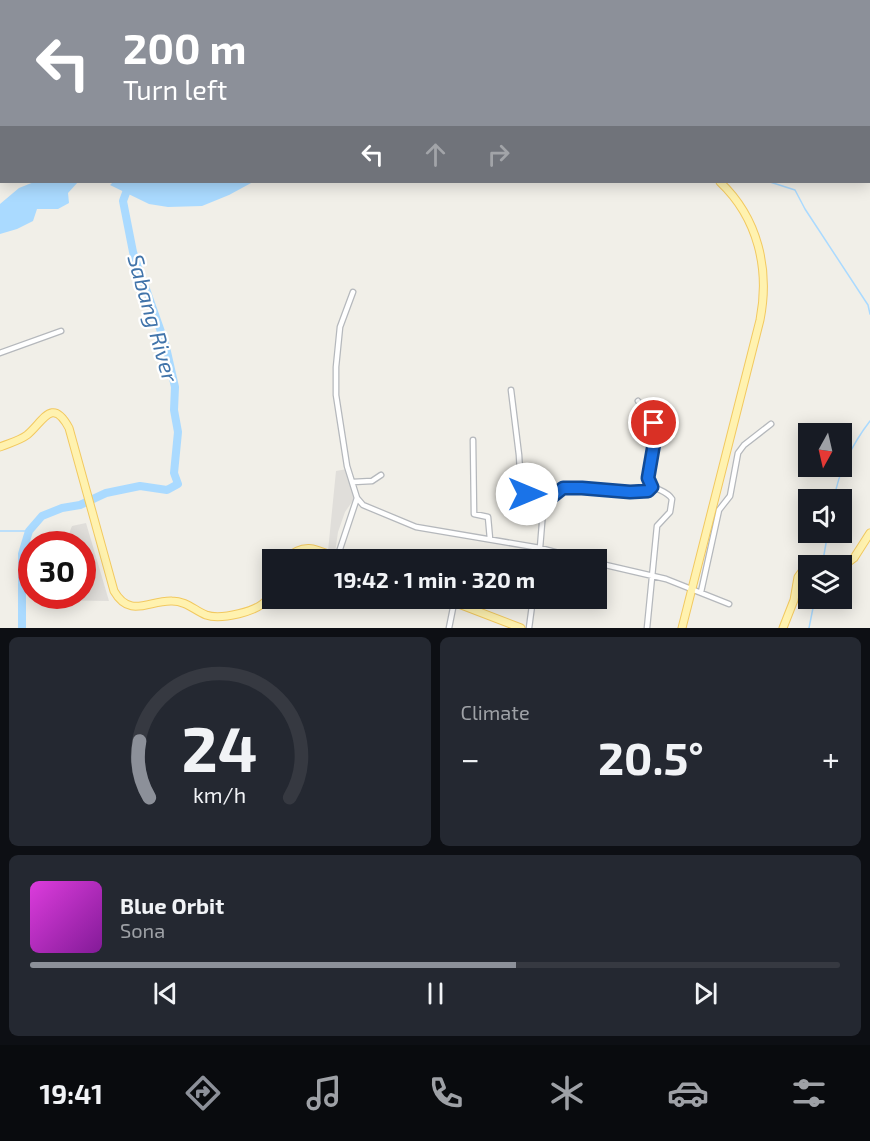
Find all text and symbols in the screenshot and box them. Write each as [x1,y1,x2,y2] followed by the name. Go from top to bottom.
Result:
[123,22,246,72] text: 200 m
[24,24,102,102] icon: left
[123,73,227,105] text: Turn left
[356,138,389,171] icon: left
[419,138,452,171] icon: ahead
[482,138,515,171] icon: right
[123,251,185,386] water label: Sabang River
[628,397,679,448] pin
[637,406,670,439] icon: arrive
[798,423,852,477] north arrow
[798,423,852,609] map controls
[495,462,559,526] position arrow
[798,489,852,543] button: sound
[18,531,96,609] speed limit sign: 30
[798,555,852,609] button: layers
[334,566,535,592] text: 19:42 · 1 min · 320 m
[461,700,530,724] text: Climate
[182,710,258,785] text: 24
[598,730,704,784] text: 20.5°
[461,738,480,778] text: −
[822,738,840,778] text: +
[193,783,246,808] text: km/h
[120,892,224,918] text: Blue Orbit
[120,918,165,942] text: Sona
[149,977,182,1010] icon: previous
[419,977,452,1010] icon: pause
[689,977,722,1010] icon: next
[182,1072,224,1114] icon: directions
[303,1072,345,1114] icon: music
[425,1072,467,1114] icon: phone
[546,1072,588,1114] icon: climate
[667,1072,709,1114] icon: car
[788,1072,830,1114] icon: filters
[40,1077,103,1109] text: 19:41

